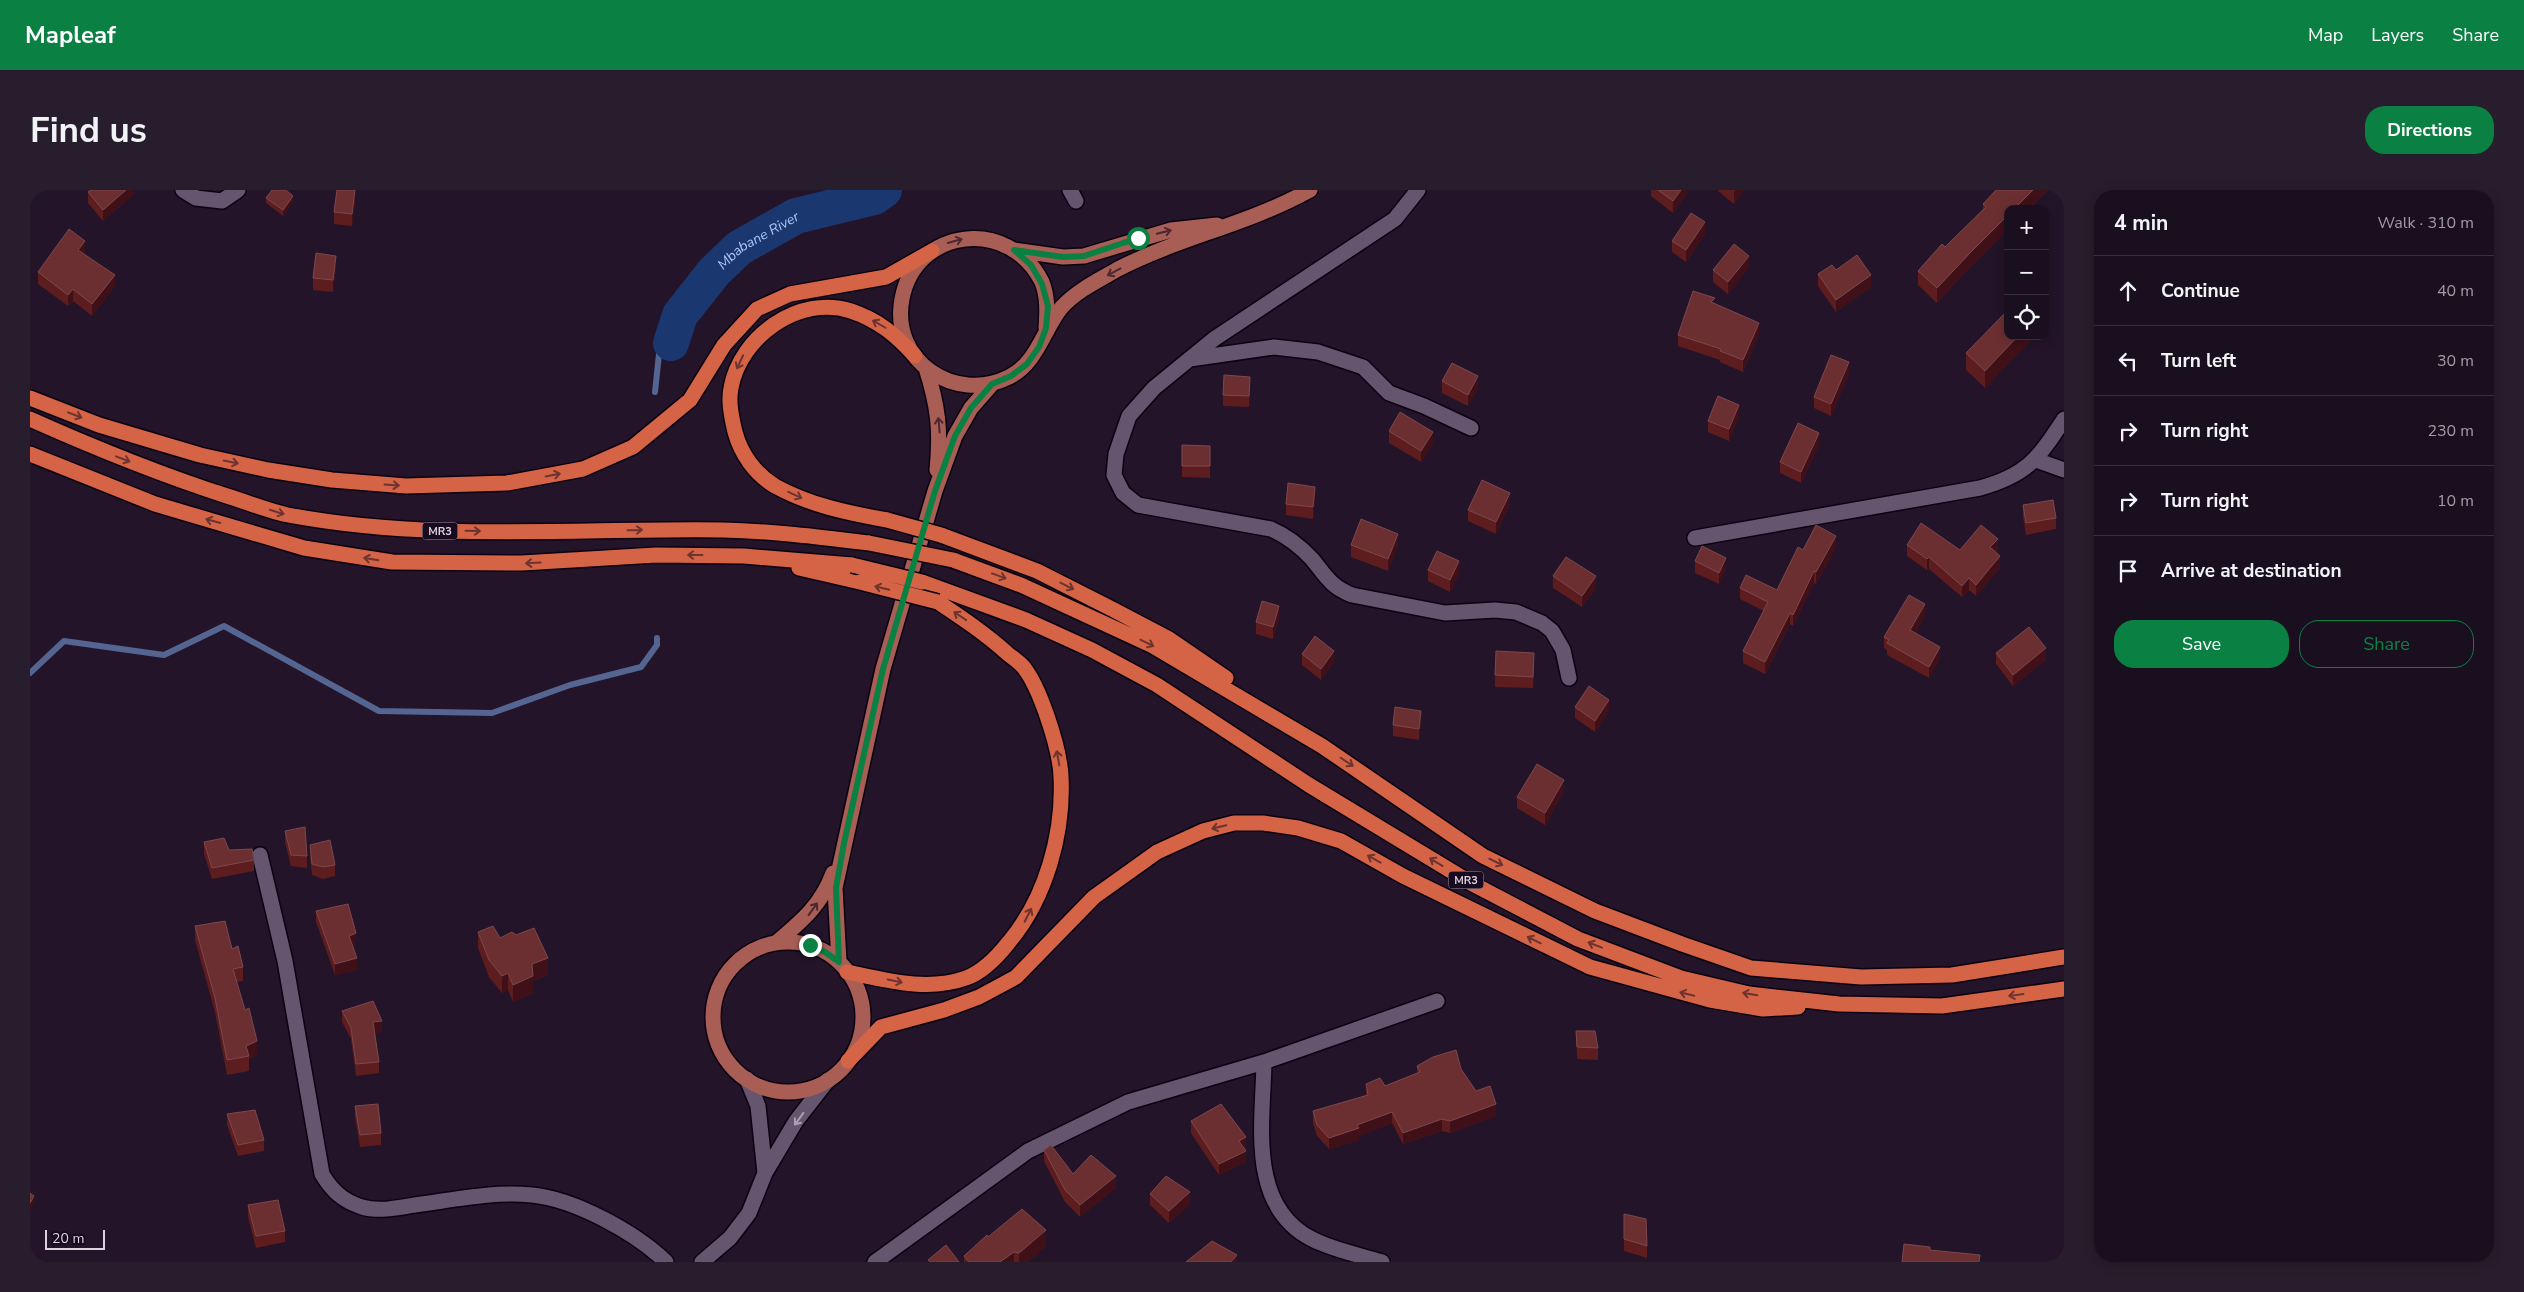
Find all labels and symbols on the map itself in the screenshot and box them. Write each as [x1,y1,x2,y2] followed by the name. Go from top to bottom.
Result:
[713,207,803,274] water label: Mbabane River
[1127,227,1150,250] route start
[1156,227,1172,236] one-way arrow
[946,236,962,246] one-way arrow
[1108,267,1122,277] one-way arrow
[872,318,886,328] one-way arrow
[735,354,745,369] one-way arrow
[67,411,83,420] one-way arrow
[934,418,943,434] one-way arrow
[115,455,130,464] one-way arrow
[223,457,239,467] one-way arrow
[545,469,561,479] one-way arrow
[383,480,399,489] one-way arrow
[787,491,802,500] one-way arrow
[268,508,284,517] one-way arrow
[206,516,222,526] one-way arrow
[422,522,458,540] road number: MR3
[626,525,643,535] one-way arrow
[464,526,480,536] one-way arrow
[688,550,704,560] one-way arrow
[363,553,379,563] one-way arrow
[525,558,541,567] one-way arrow
[991,572,1006,581] one-way arrow
[1059,581,1074,591] one-way arrow
[874,583,890,592] one-way arrow
[953,611,967,621] one-way arrow
[1139,639,1154,648] one-way arrow
[1053,751,1062,767] one-way arrow
[1340,757,1354,767] one-way arrow
[1211,823,1227,832] one-way arrow
[1366,854,1381,864] one-way arrow
[1429,856,1443,866] one-way arrow
[1488,858,1503,867] one-way arrow
[1448,872,1484,888] road number: MR3
[808,902,818,916] one-way arrow
[1023,908,1033,923] one-way arrow
[799,934,822,957] route end
[1527,935,1542,945] one-way arrow
[1588,940,1603,949] one-way arrow
[886,977,902,987] one-way arrow
[1742,988,1758,998] one-way arrow
[1680,989,1696,998] one-way arrow
[2008,991,2024,1001] one-way arrow
[793,1112,804,1125] one-way arrow
[45,1227,105,1250] scale bar

